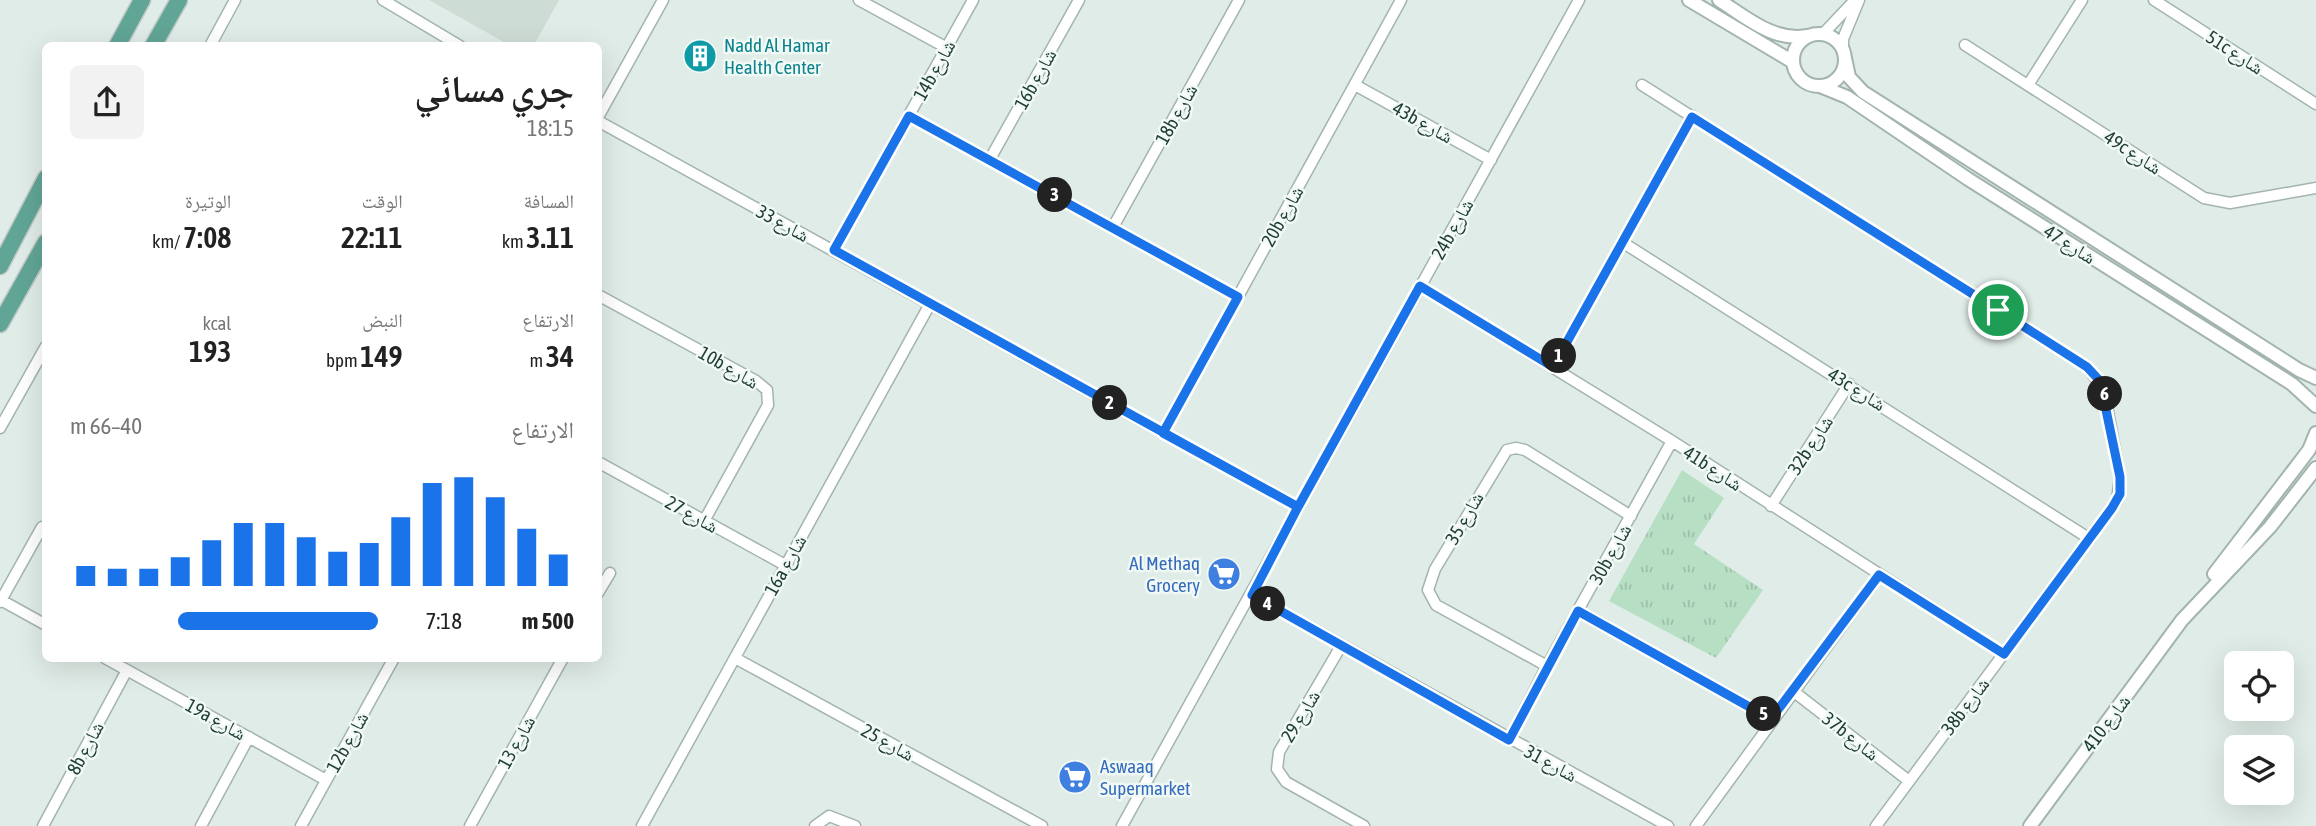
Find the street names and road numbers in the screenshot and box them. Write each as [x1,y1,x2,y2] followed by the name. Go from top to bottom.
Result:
[2202,25,2268,79] street label: 51c شارع
[908,36,960,105] street label: 14b شارع
[1009,45,1061,114] street label: 16b شارع
[1150,80,1202,149] street label: 18b شارع
[1388,96,1457,148] street label: 43b شارع
[2100,125,2166,179] street label: 49c شارع
[1256,182,1308,251] street label: 20b شارع
[1426,195,1478,264] street label: 24b شارع
[752,200,813,247] street label: شارع 33
[2040,220,2100,269] street label: شارع 47
[695,341,763,394] street label: 10b شارع
[1824,363,1890,416] street label: 43c شارع
[1783,411,1838,479] street label: 32b شارع
[1679,441,1747,496] street label: 41b شارع
[1440,488,1489,549] street label: شارع 35
[661,491,722,538] street label: شارع 27
[1584,520,1636,589] street label: 30b شارع
[760,531,811,599] street label: 16a شارع
[1936,673,1994,739] street label: 38b شارع
[1276,686,1325,746] street label: شارع 29
[2077,690,2135,756] street label: شارع 410
[182,694,250,745] street label: 19a شارع
[1818,707,1884,766] street label: 37b شارع
[321,708,373,777] street label: 12b شارع
[493,712,540,773] street label: شارع 13
[62,718,109,779] street label: 8b شارع
[857,719,918,766] street label: شارع 25
[1520,740,1581,787] street label: شارع 31

